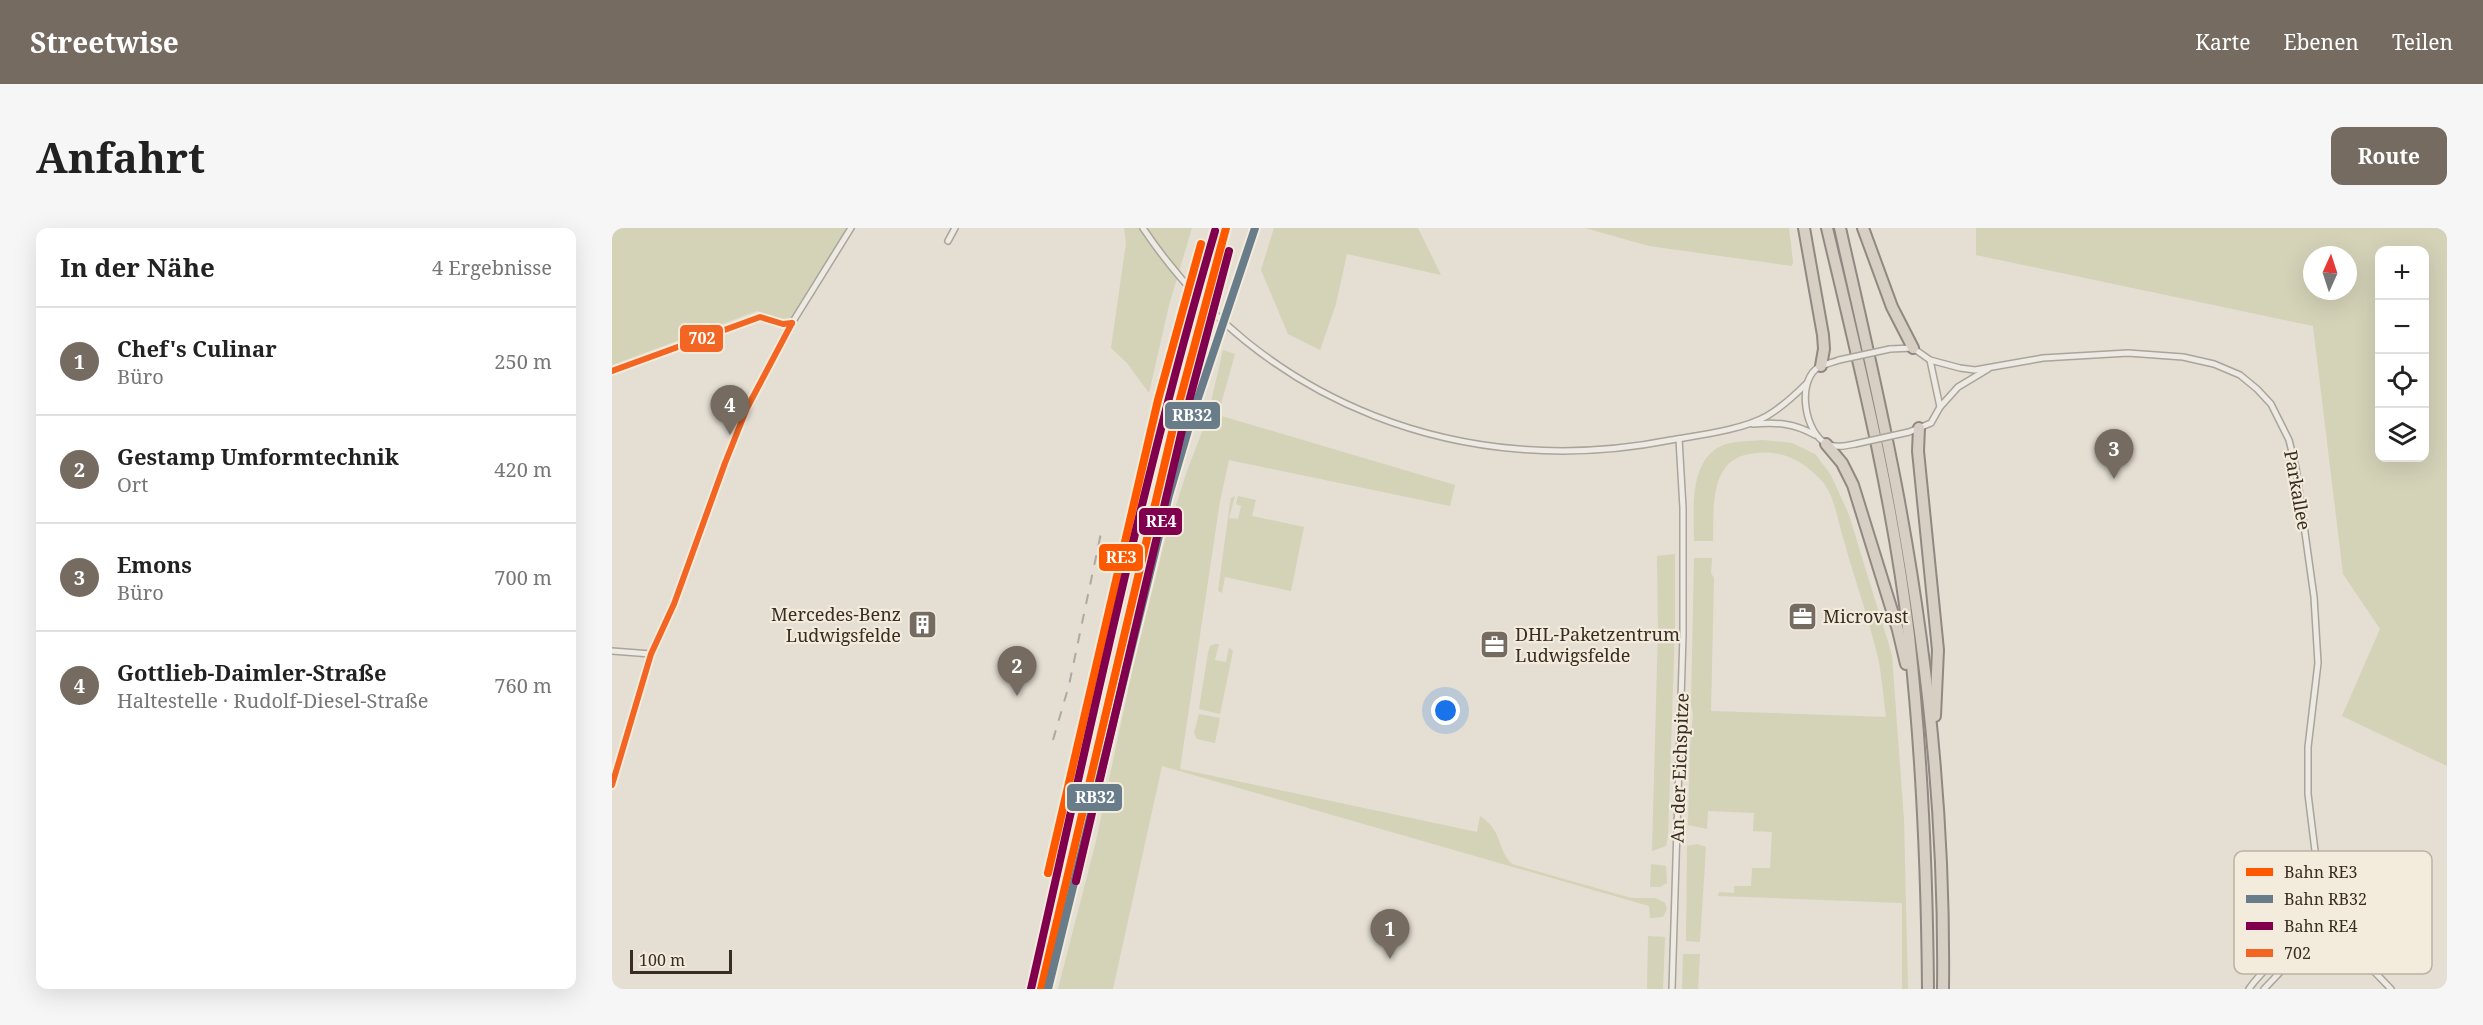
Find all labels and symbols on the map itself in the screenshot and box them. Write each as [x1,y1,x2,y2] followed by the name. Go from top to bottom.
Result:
[2303,246,2357,300] north arrow
[679,324,724,353] line badge: 702
[688,327,716,349] text: 702
[710,386,750,435] pin: 4
[1164,401,1221,430] line badge: RB32
[1172,404,1212,426] text: RB32
[2094,430,2134,479] pin: 3
[2279,448,2317,532] street label: Parkallee
[1138,507,1183,536] line badge: RE4
[1146,510,1176,532] text: RE4
[1098,543,1144,572] line badge: RE3
[1106,546,1136,568] text: RE3
[1786,600,1818,632] office icon: Microvast
[771,602,901,647] place label: Mercedes-Benz Ludwigsfelde
[1823,604,1908,628] place label: Microvast
[906,608,938,640] building icon: Mercedes-Benz Ludwigsfelde
[1515,622,1680,667] place label: DHL-Paketzentrum Ludwigsfelde
[1478,628,1510,660] office icon: DHL-Paketzentrum Ludwigsfelde
[998,646,1036,696] pin: 2
[1664,693,1694,843] street label: An der Eichspitze
[1431,696,1460,725] your location
[1066,783,1123,812] line badge: RB32
[1075,786,1115,808] text: RB32
[2234,851,2432,974] legend
[2284,861,2358,883] text: Bahn RE3
[2284,888,2367,910] text: Bahn RB32
[1370,910,1410,959] pin: 1
[2284,915,2358,937] text: Bahn RE4
[2284,942,2311,964] text: 702
[630,947,732,974] scale bar

